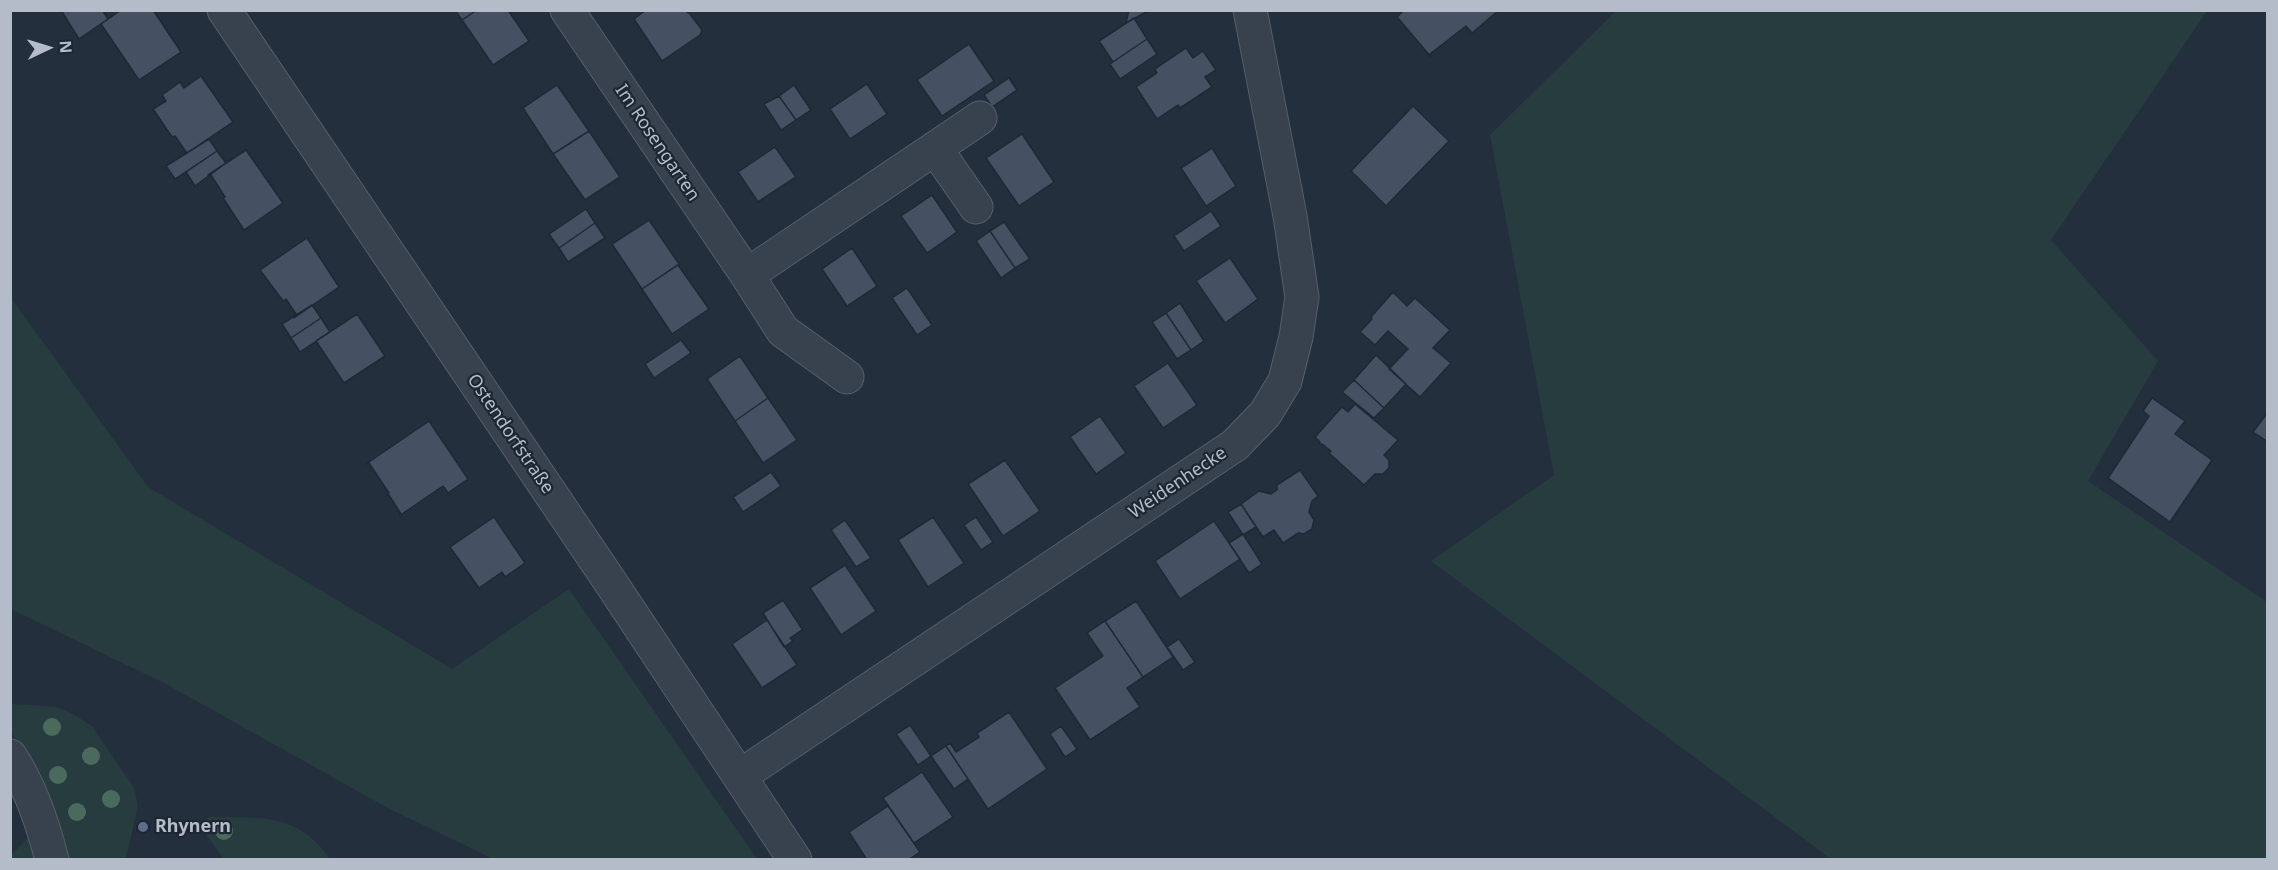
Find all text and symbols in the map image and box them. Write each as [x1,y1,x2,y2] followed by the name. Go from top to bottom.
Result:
[18,18,78,78] north arrow
[55,39,77,54] text: N
[610,81,704,205] street label: Im Rosengarten
[462,370,558,498] street label: Ostendorfstraße
[1125,442,1231,524] street label: Weidenhecke
[155,816,231,838] place label: Rhynern
[136,820,150,834] marker: Rhynern

